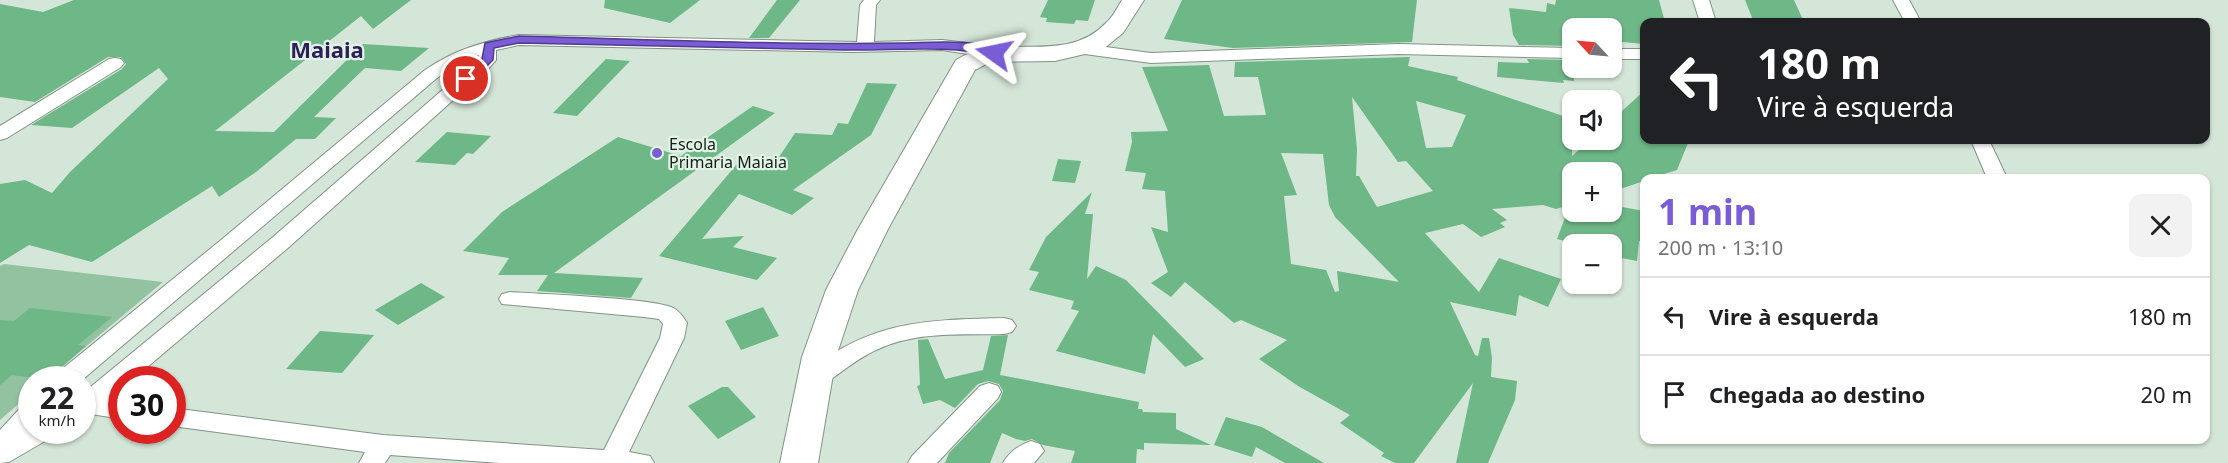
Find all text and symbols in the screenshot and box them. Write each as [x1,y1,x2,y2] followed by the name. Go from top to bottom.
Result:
[1562,18,1622,78] north arrow
[1562,18,1622,294] map controls
[962,21,1026,85] position arrow
[290,34,364,64] district label: Maiaia
[1757,34,1881,91] text: 180 m
[1658,42,1736,120] icon: left
[440,53,491,104] pin
[449,62,482,95] icon: arrive
[1757,88,1954,125] text: Vire à esquerda
[1562,90,1622,150] button: sound
[669,133,787,173] place label: Escola Primaria Maiaia
[650,146,664,160] marker: Escola Primaria Maiaia
[1562,162,1622,222] button: +
[1658,187,1757,236] text: 1 min
[2129,194,2192,257] button: close
[1562,234,1622,294] button: −
[1658,234,1783,261] text: 200 m · 13:10
[1658,300,1691,333] icon: left
[1709,301,1879,331] text: Vire à esquerda
[2128,301,2192,331] text: 180 m
[108,366,186,444] speed limit sign: 30
[40,377,74,418] text: 22
[1658,378,1691,411] icon: arrive
[1709,379,1925,409] text: Chegada ao destino
[2141,379,2192,409] text: 20 m
[39,410,75,430] text: km/h

